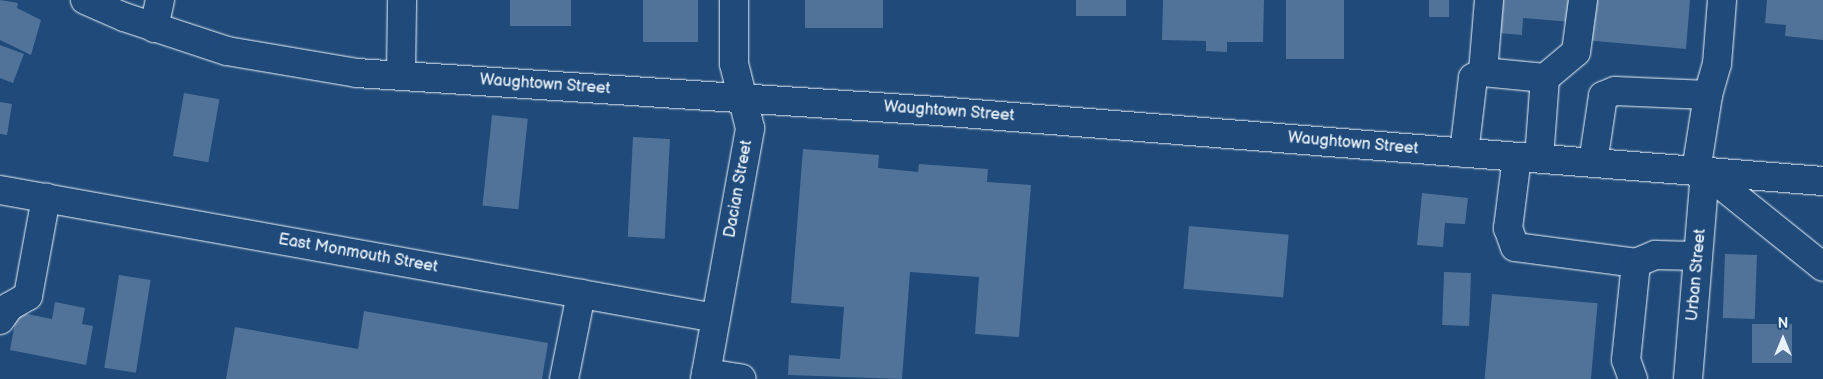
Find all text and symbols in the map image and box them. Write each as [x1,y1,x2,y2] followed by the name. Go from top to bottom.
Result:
[479,71,611,99] street label: Waughtown Street
[883,98,1015,126] street label: Waughtown Street
[1287,129,1419,159] street label: Waughtown Street
[721,139,757,239] street label: Dacian Street
[1683,228,1711,322] street label: Urban Street
[277,231,439,277] street label: East Monmouth Street
[1758,314,1808,364] north arrow
[1778,315,1788,332] text: N

